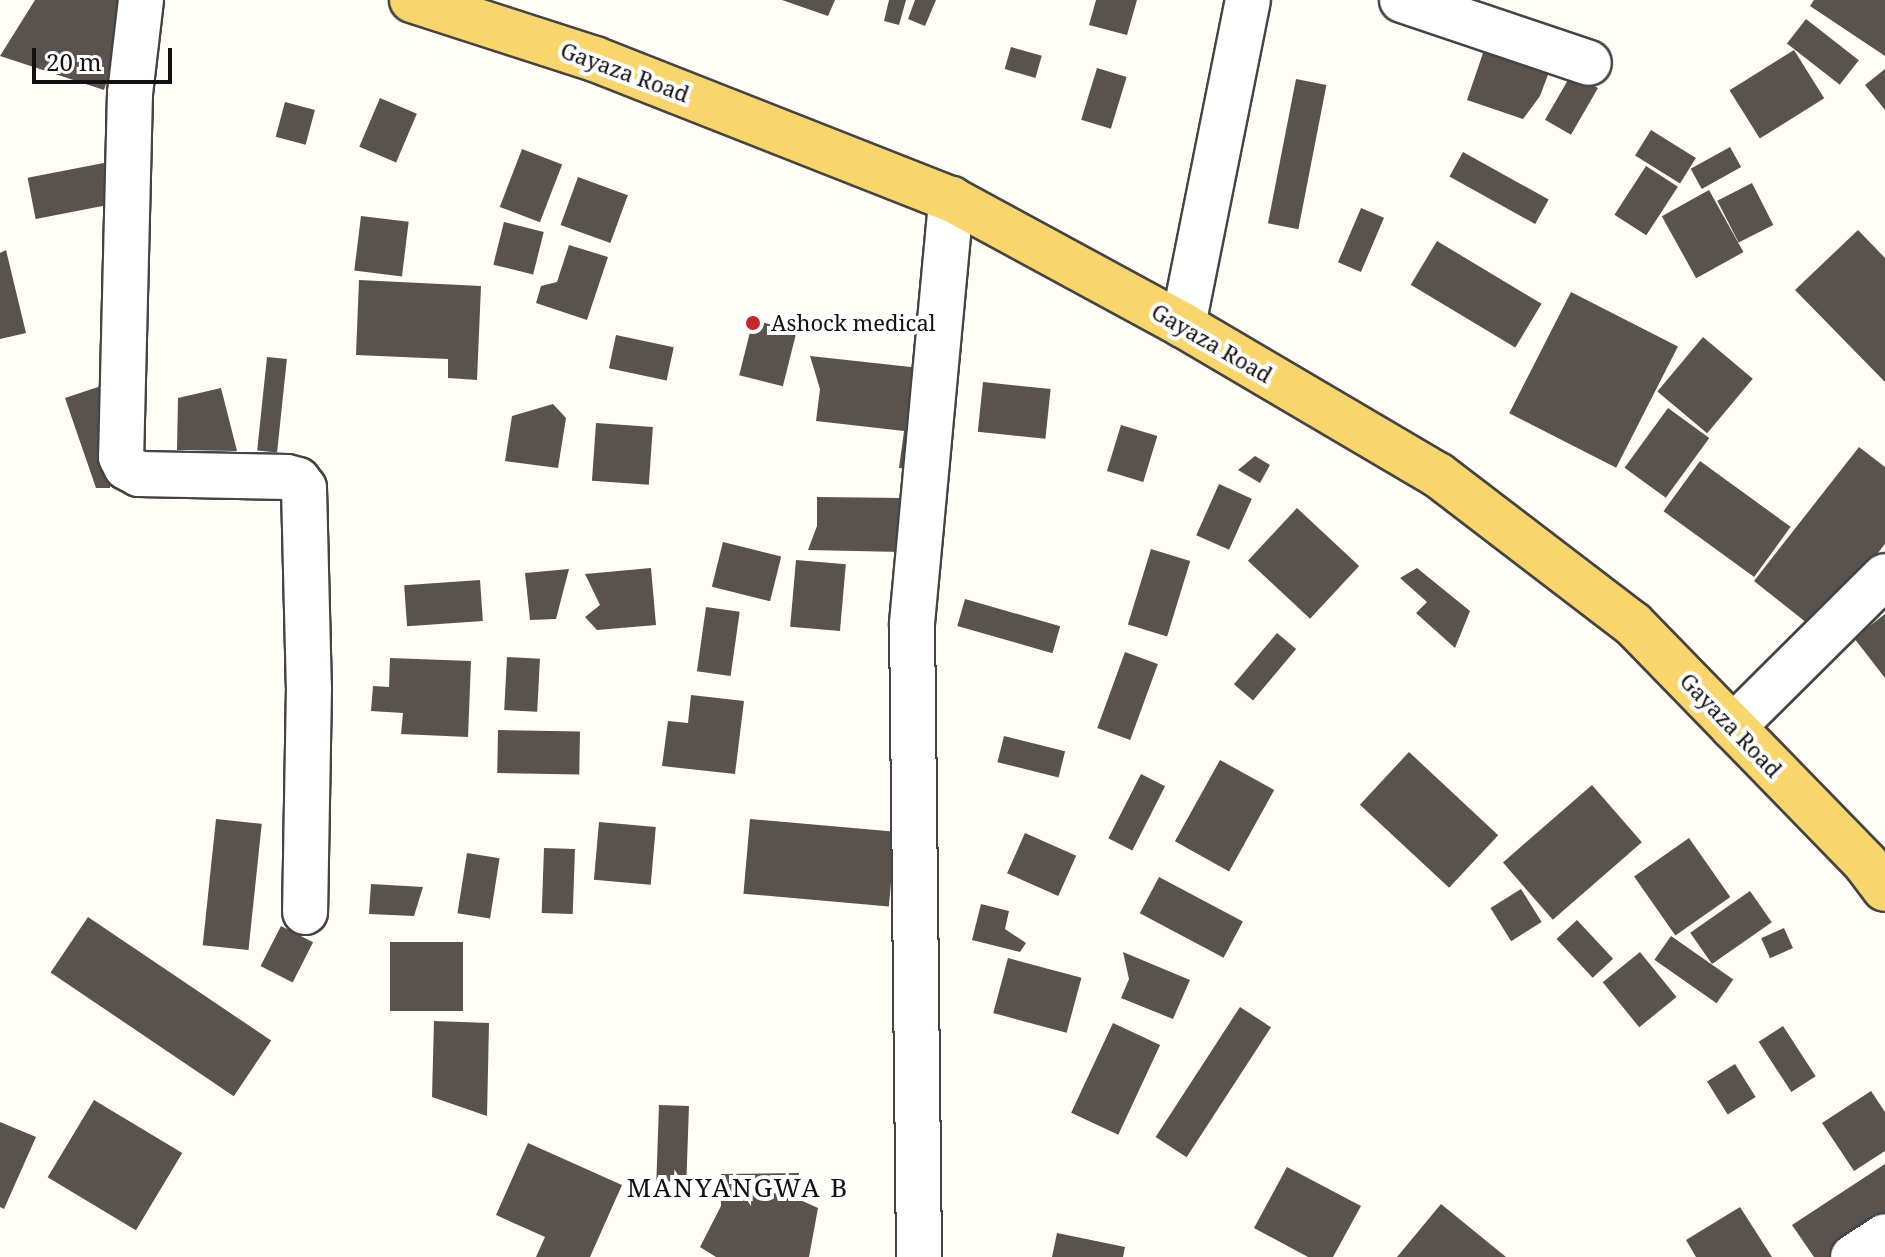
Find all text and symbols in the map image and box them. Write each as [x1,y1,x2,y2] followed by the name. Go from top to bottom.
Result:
[36,32,176,82] scale bar
[557,37,693,107] street label: Gayaza Road
[46,45,102,78] text: 20 m
[1147,298,1277,388] street label: Gayaza Road
[771,310,936,336] place label: Ashock medical
[742,312,764,334] marker: Ashock medical
[1675,667,1787,783] street label: Gayaza Road
[627,1172,849,1204] district label: MANYANGWA B

